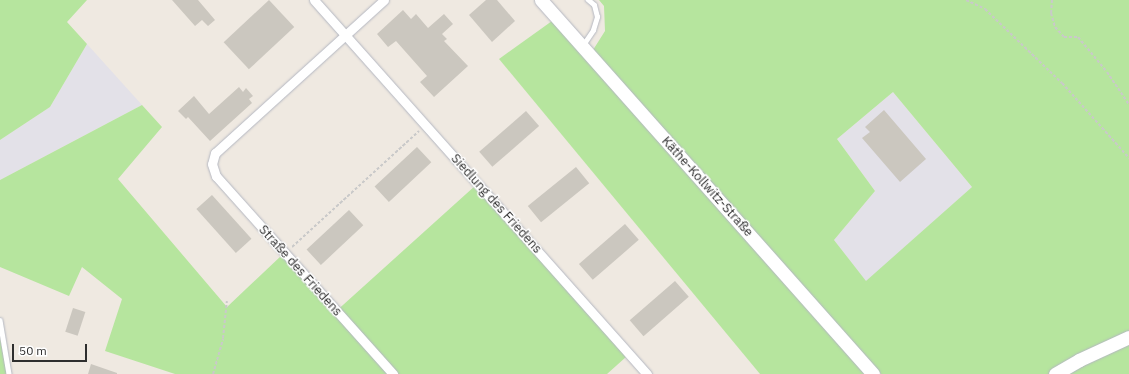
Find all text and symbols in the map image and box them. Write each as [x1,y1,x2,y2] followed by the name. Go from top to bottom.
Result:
[658,134,756,240] street label: Käthe-Kollwitz-Straße
[447,151,545,257] street label: Siedlung des Friedens
[255,222,345,320] street label: Straße des Friedens
[14,336,89,362] scale bar
[19,343,47,358] text: 50 m

